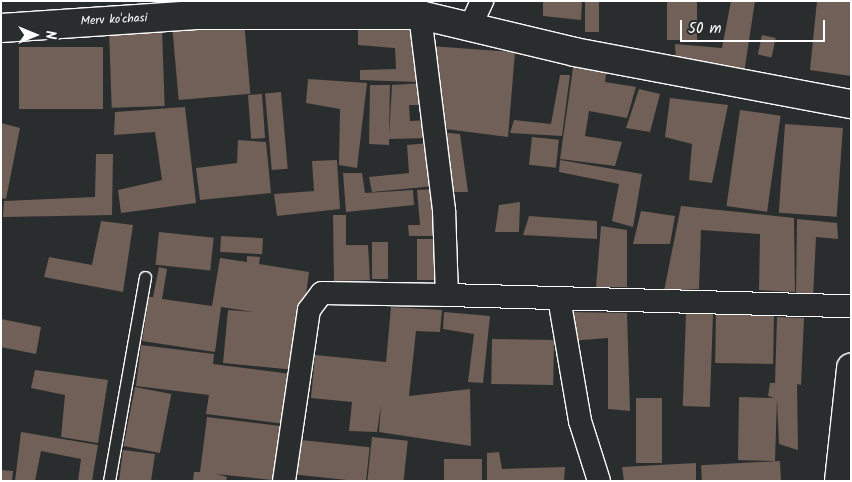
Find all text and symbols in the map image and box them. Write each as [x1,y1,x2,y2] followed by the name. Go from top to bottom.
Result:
[10,10,60,60] north arrow
[682,10,827,42] scale bar
[80,11,148,29] street label: Merv ko'chasi
[688,17,722,41] text: 50 m
[39,31,61,39] text: N

